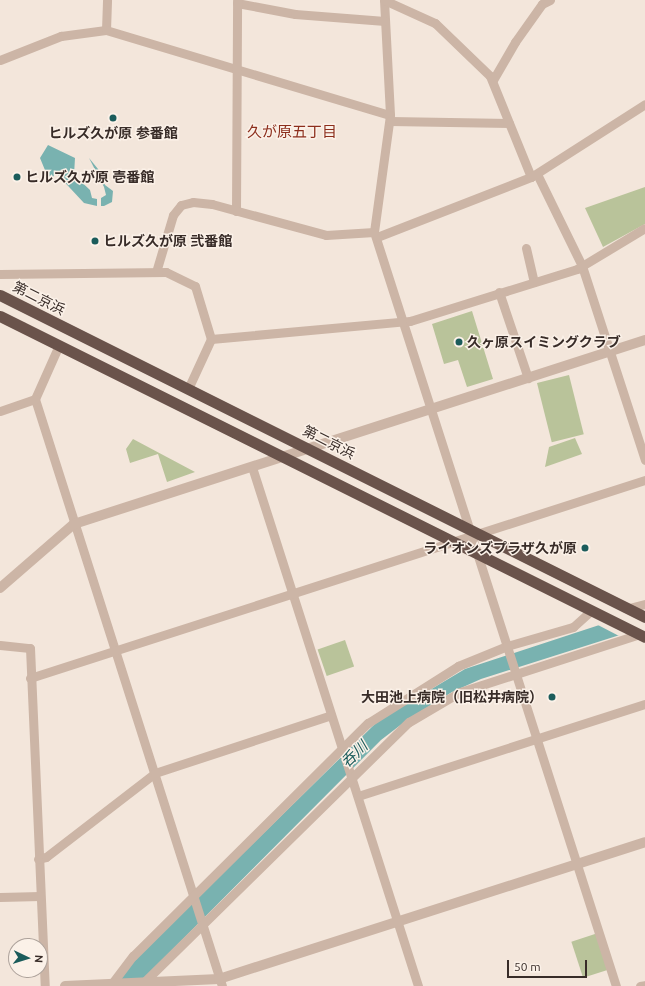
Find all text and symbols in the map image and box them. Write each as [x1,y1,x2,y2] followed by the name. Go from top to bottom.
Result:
[108,113,118,123] marker: ヒルズ久が原 参番館
[247,123,337,141] district label: 久が原五丁目
[48,125,178,141] place label: ヒルズ久が原 参番館
[25,169,154,185] place label: ヒルズ久が原 壱番館
[12,172,22,182] marker: ヒルズ久が原 壱番館
[103,233,232,249] place label: ヒルズ久が原 弐番館
[90,236,100,246] marker: ヒルズ久が原 弐番館
[10,278,68,318] street label: 第二京浜
[467,334,621,350] place label: 久ヶ原スイミングクラブ
[454,337,464,347] marker: 久ヶ原スイミングクラブ
[300,422,358,462] street label: 第二京浜
[423,540,577,556] place label: ライオンズプラザ久が原
[580,543,590,553] marker: ライオンズプラザ久が原
[361,689,543,705] place label: 大田池上病院（旧松井病院）
[546,691,558,703] marker: 大田池上病院（旧松井病院）
[337,737,371,771] water label: 呑川
[8,938,48,978] north arrow
[509,952,589,978] scale bar
[33,954,45,963] text: N
[514,960,541,973] text: 50 m

